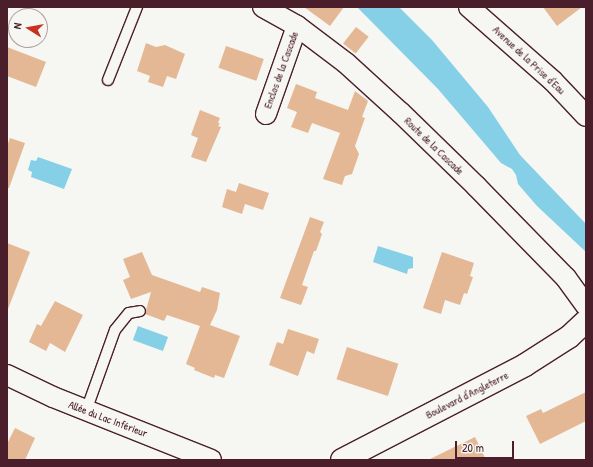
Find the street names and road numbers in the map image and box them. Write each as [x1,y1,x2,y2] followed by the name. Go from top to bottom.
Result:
[490,23,568,97] street label: Avenue de la Prise d'Eau
[261,30,301,110] street label: Enclos de la Cascade
[402,114,466,178] street label: Route de la Cascade
[423,368,511,422] street label: Boulevard d'Angleterre
[67,398,149,440] street label: Allée du Lac Inférieur

